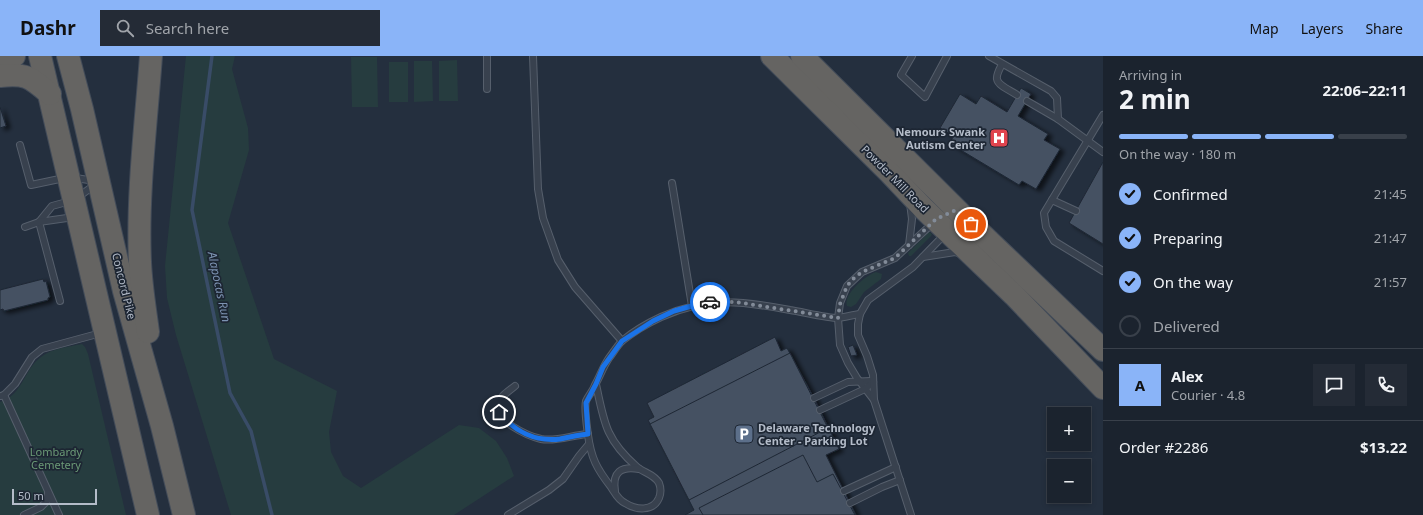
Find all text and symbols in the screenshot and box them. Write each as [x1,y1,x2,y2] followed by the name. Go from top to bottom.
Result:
[100,10,380,46] search box
[20,15,76,41] text: Dashr
[114,17,136,39] icon: search
[146,18,229,38] text: Search here
[1250,19,1279,38] text: Map
[1301,19,1343,38] text: Layers
[1365,19,1403,38] text: Share
[1119,66,1182,84] text: Arriving in
[1322,80,1407,100] text: 22:06–22:11
[1119,81,1191,117] text: 2 min
[895,124,985,152] place label: Nemours Swank Autism Center
[988,127,1010,149] hospital icon: Nemours Swank Autism Center
[858,142,932,216] street label: Powder Mill Road
[1119,145,1236,163] text: On the way · 180 m
[1119,183,1141,205] icon: check
[1153,184,1228,204] text: Confirmed
[1374,185,1407,203] text: 21:45
[954,207,988,241] pin
[960,213,982,235] icon: bag
[1119,227,1141,249] icon: check
[1153,228,1223,248] text: Preparing
[1374,229,1407,247] text: 21:47
[204,249,235,324] water label: Alapocas Run
[109,251,140,321] street label: Concord Pike
[1119,271,1141,293] icon: check
[1153,272,1233,292] text: On the way
[1374,273,1407,291] text: 21:57
[690,282,730,322] courier
[699,291,721,313] icon: car
[1153,316,1220,336] text: Delivered
[1313,364,1355,406] button: chat
[1365,364,1407,406] button: phone
[1171,366,1203,386] text: Alex
[1135,375,1145,395] text: A
[1171,386,1245,404] text: Courier · 4.8
[482,395,516,429] pin
[488,401,510,423] icon: home
[1047,407,1091,503] map controls
[1047,407,1091,451] button: +
[758,420,876,448] place label: Delaware Technology Center - Parking Lot
[733,423,755,445] parking icon: Delaware Technology Center - Parking Lot
[1119,437,1208,457] text: Order #2286
[1360,437,1407,457] text: $13.22
[30,444,83,472] park label: Lombardy Cemetery
[1047,459,1091,503] button: −
[12,487,97,506] scale bar
[18,488,44,503] text: 50 m

